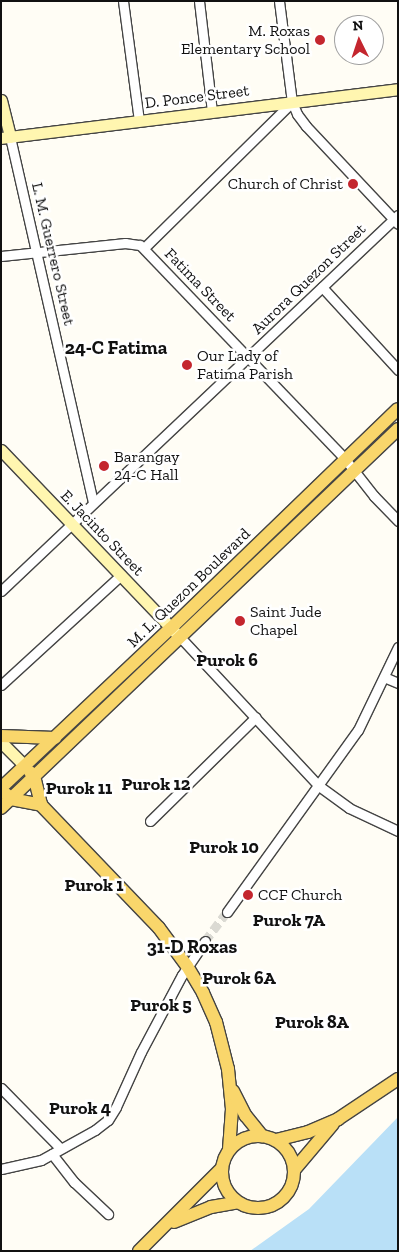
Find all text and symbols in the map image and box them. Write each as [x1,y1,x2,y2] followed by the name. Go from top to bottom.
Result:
[334,15,384,65] north arrow
[352,17,364,34] text: N
[181,21,310,59] place label: M. Roxas Elementary School
[314,34,326,46] marker: M. Roxas Elementary School
[144,81,250,113] street label: D. Ponce Street
[228,174,343,194] place label: Church of Christ
[347,178,359,190] marker: Church of Christ
[27,181,79,327] street label: L. M. Guerrero Street
[248,220,370,338] street label: Aurora Quezon Street
[160,244,240,326] street label: Fatima Street
[65,337,167,359] district label: 24-C Fatima
[197,346,293,384] place label: Our Lady of Fatima Parish
[181,359,193,371] marker: Our Lady of Fatima Parish
[114,447,179,485] place label: Barangay 24-C Hall
[98,460,110,472] marker: Barangay 24-C Hall
[56,486,148,580] street label: E. Jacinto Street
[124,524,254,652] street label: M. L. Quezon Boulevard
[250,602,322,640] place label: Saint Jude Chapel
[234,615,246,627] marker: Saint Jude Chapel
[196,649,258,671] district label: Purok 6
[122,773,190,795] district label: Purok 12
[46,777,112,799] district label: Purok 11
[189,836,259,858] district label: Purok 10
[64,874,124,896] district label: Purok 1
[258,885,343,905] place label: CCF Church
[242,889,254,901] marker: CCF Church
[253,909,325,931] district label: Purok 7A
[147,936,237,958] district label: 31-D Roxas
[202,967,276,989] district label: Purok 6A
[130,994,192,1016] district label: Purok 5
[275,1011,349,1033] district label: Purok 8A
[49,1097,111,1119] district label: Purok 4

